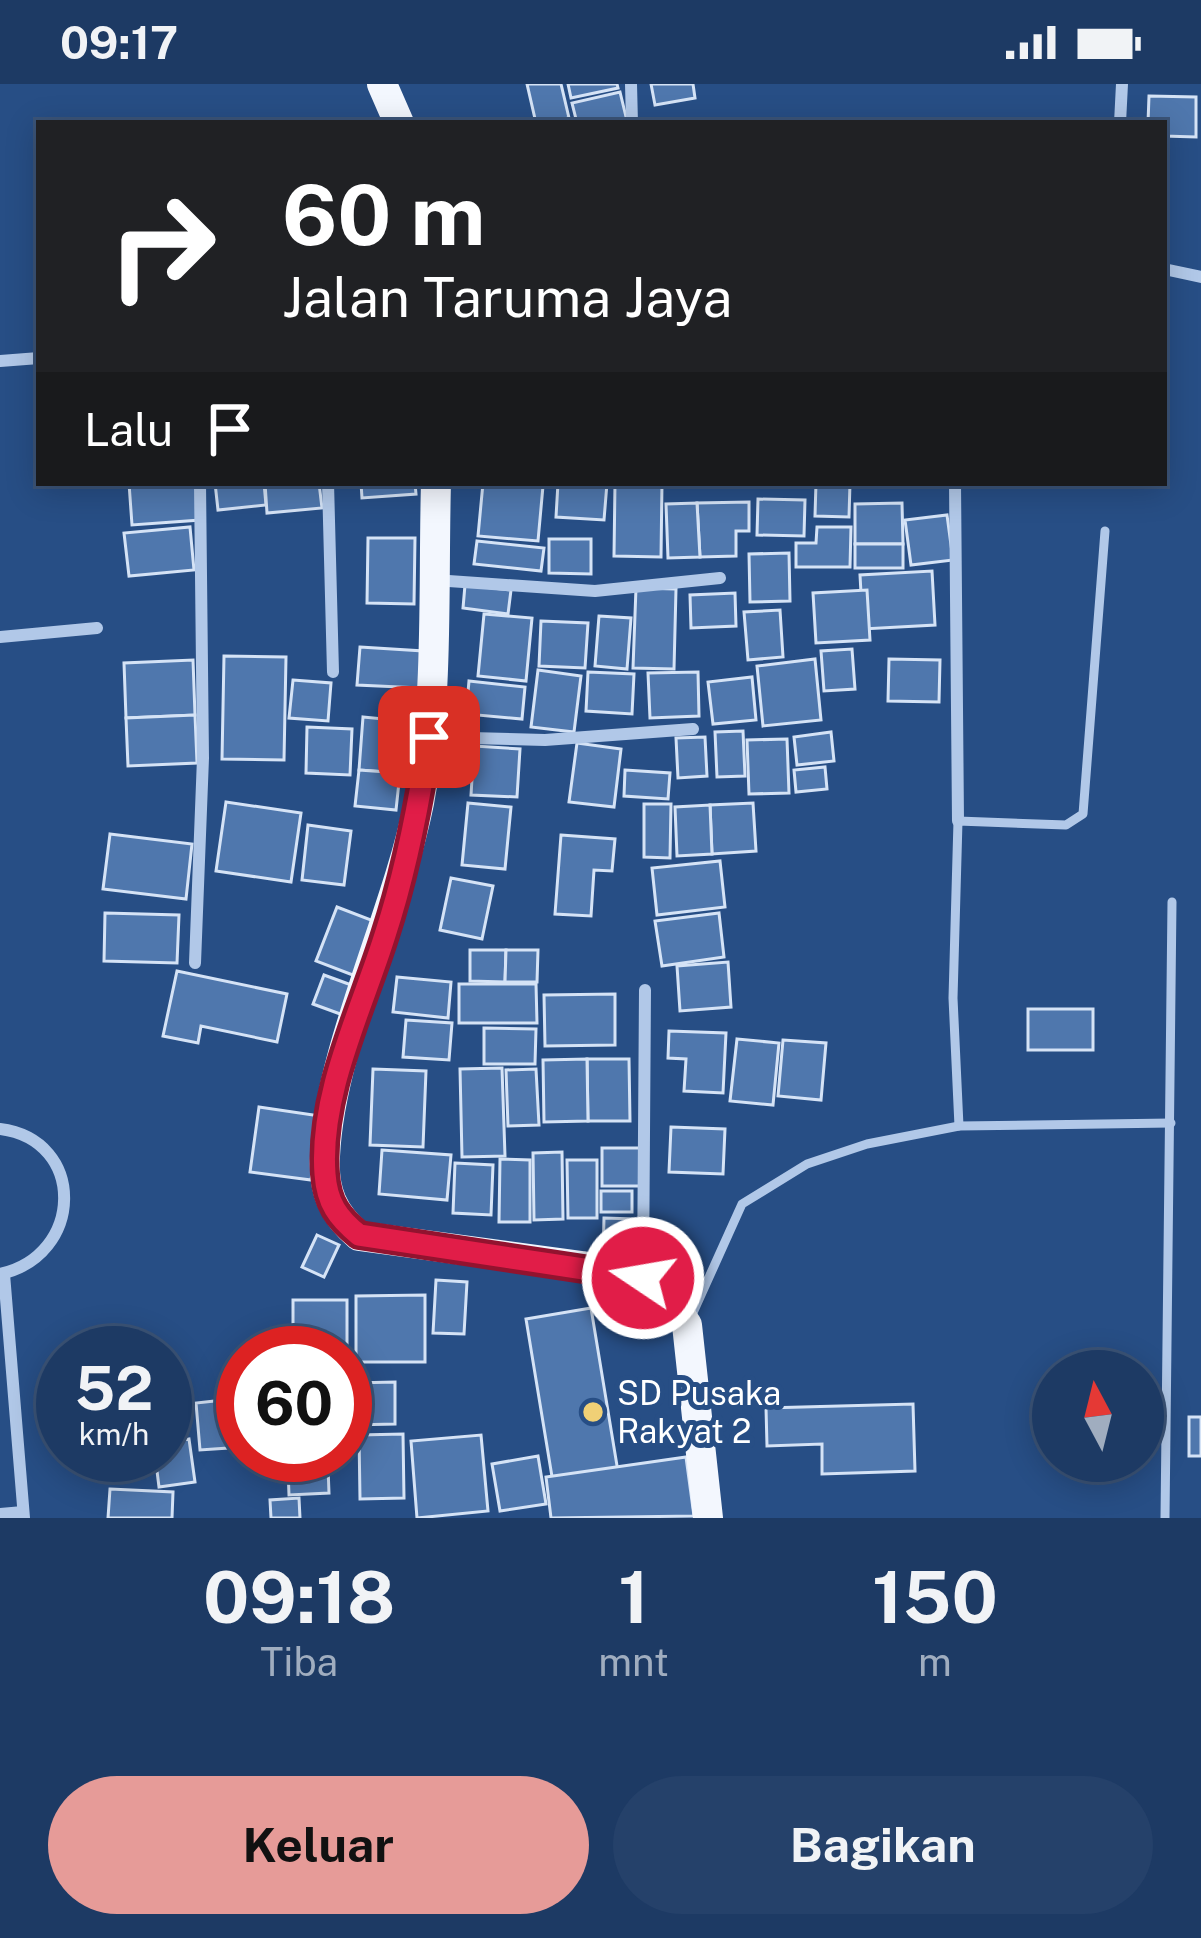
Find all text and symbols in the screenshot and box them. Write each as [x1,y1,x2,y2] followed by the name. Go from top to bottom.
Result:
[60,16,178,69] text: 09:17
[282,165,486,264] text: 60 m
[84,168,240,324] icon: right
[282,266,732,329] text: Jalan Taruma Jaya
[197,396,263,462] icon: arrive
[84,403,173,456] text: Lalu
[378,686,480,788] pin
[396,704,462,770] icon: arrive
[580,1215,706,1341] position arrow
[216,1326,372,1482] speed limit sign: 60
[1032,1350,1164,1482] north arrow
[1032,1350,1164,1482] map controls
[75,1353,153,1424] text: 52
[617,1374,781,1450] place label: SD Pusaka Rakyat 2
[580,1399,606,1425] marker: SD Pusaka Rakyat 2
[79,1416,149,1452] text: km/h
[203,1555,395,1639] text: 09:18
[618,1555,649,1639] text: 1
[872,1555,998,1639] text: 150
[260,1639,338,1685] text: Tiba
[598,1639,669,1685] text: mnt
[918,1639,952,1685] text: m
[48,1776,589,1914] button: Keluar
[613,1776,1153,1914] button: Bagikan

